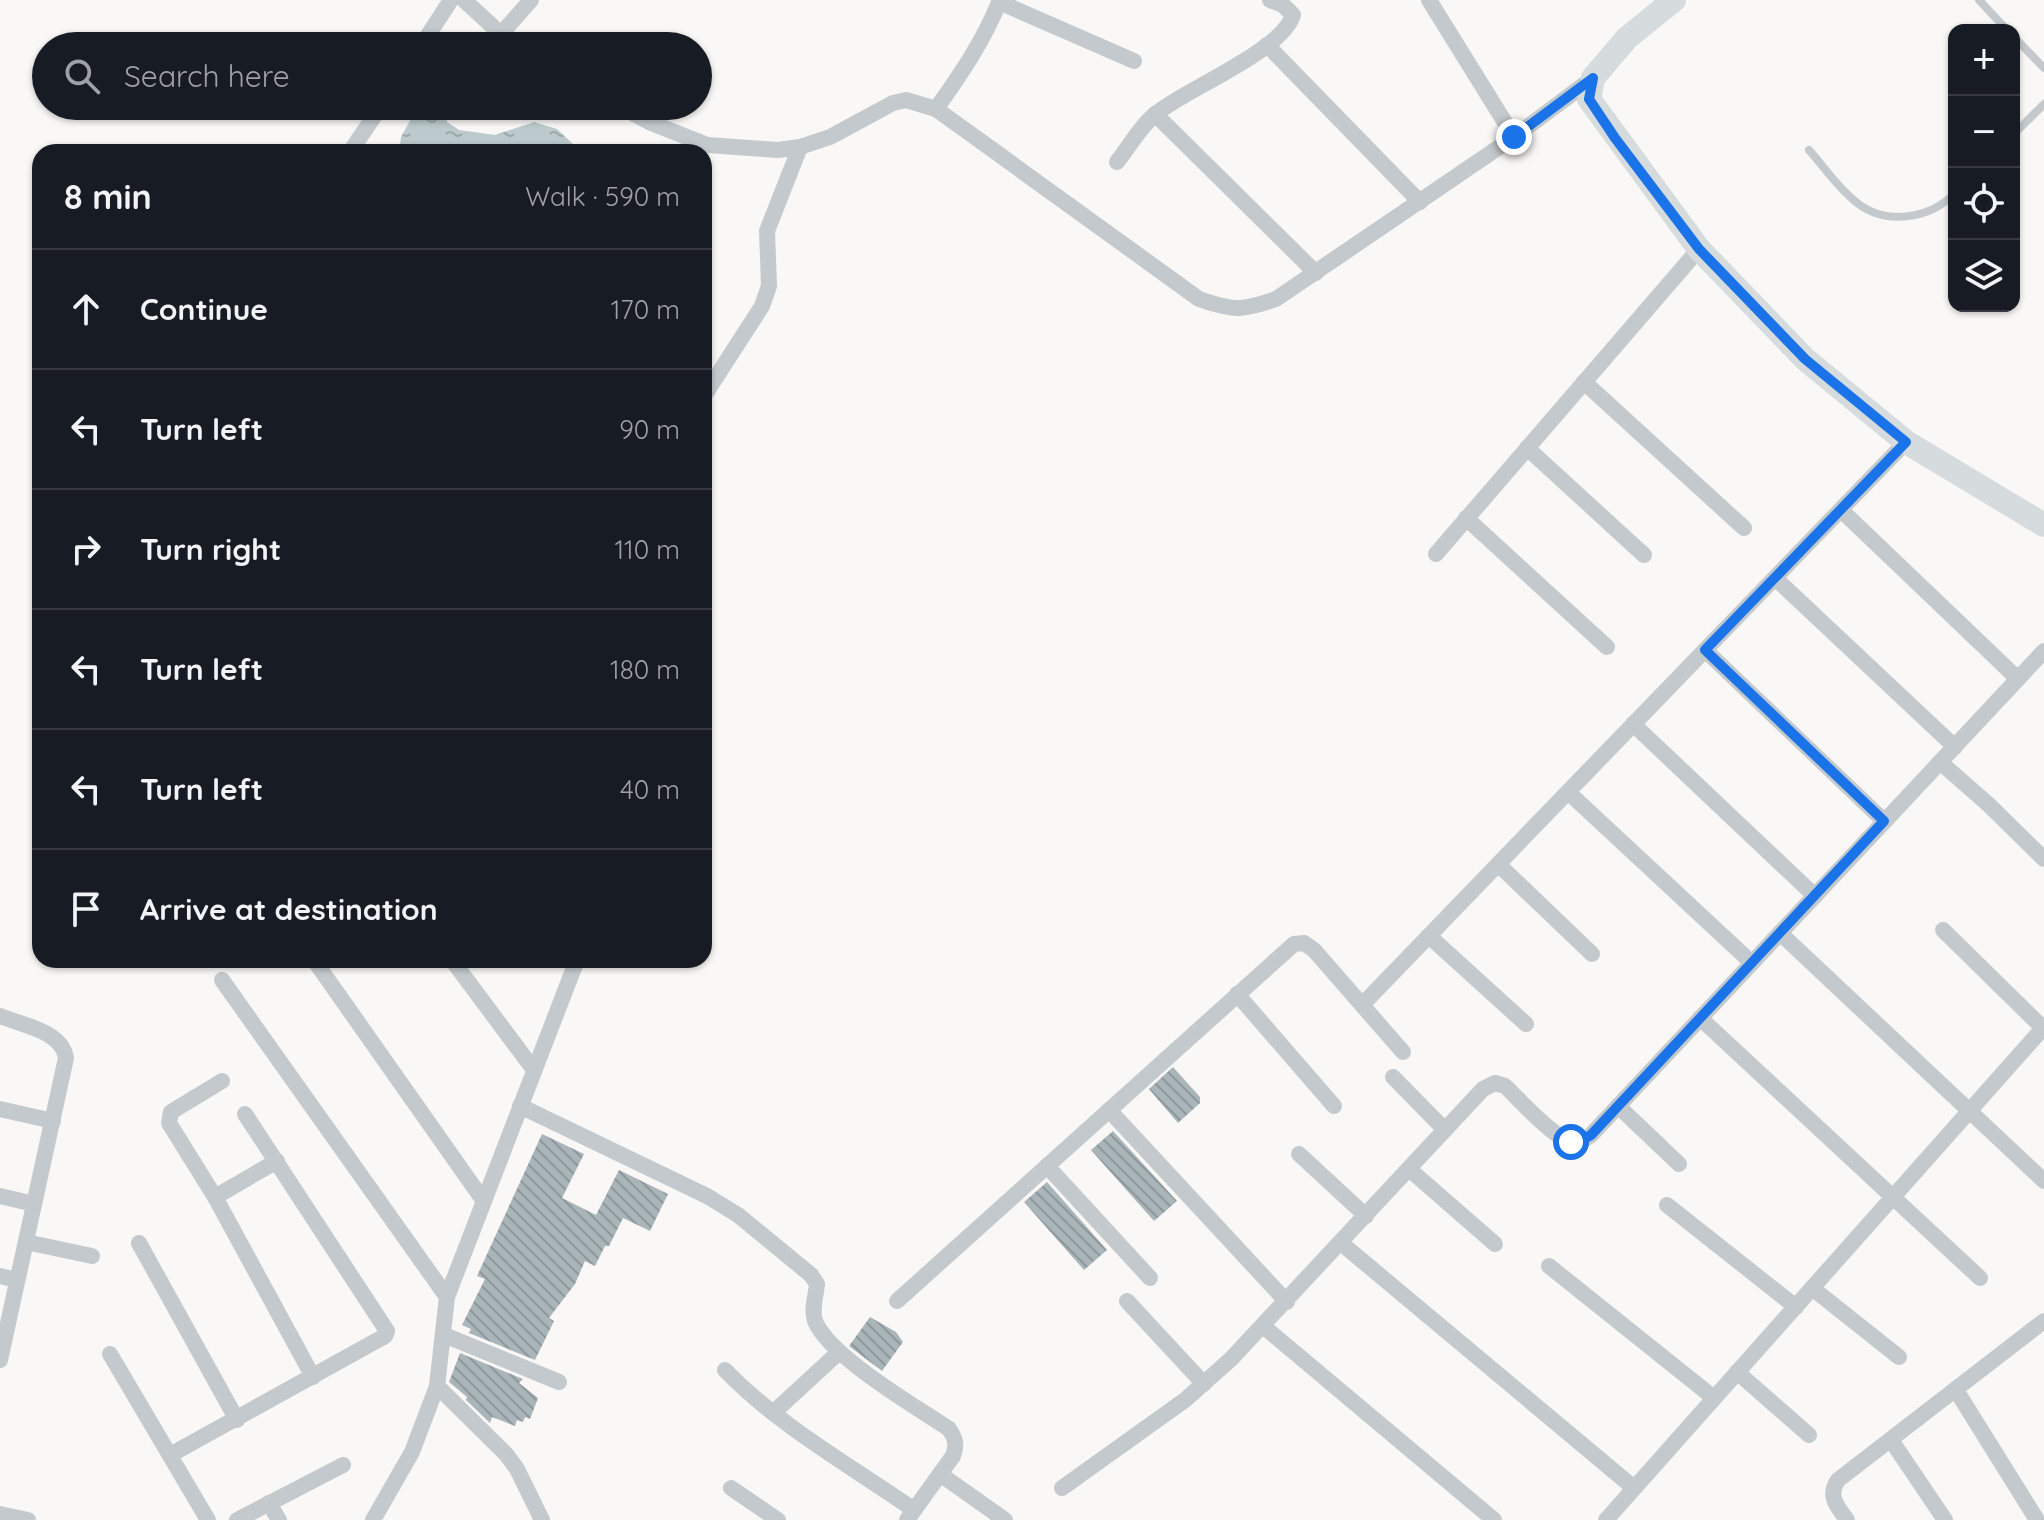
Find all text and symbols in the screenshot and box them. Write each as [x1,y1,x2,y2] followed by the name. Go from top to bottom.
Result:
[1948,24,2020,312] map controls
[1948,24,2020,96] button: +
[32,32,712,120] search box
[60,54,104,98] icon: search
[124,57,290,95] text: Search here
[1948,96,2020,168] button: −
[1496,119,1532,155] route end
[1948,168,2020,240] button: locate
[64,175,152,218] text: 8 min
[525,180,680,213] text: Walk · 590 m
[1948,240,2020,312] button: layers
[64,287,108,331] icon: ahead
[140,290,268,328] text: Continue
[611,293,680,326] text: 170 m
[64,407,108,451] icon: left
[140,410,263,448] text: Turn left
[619,413,680,446] text: 90 m
[64,527,108,571] icon: right
[140,530,281,568] text: Turn right
[614,533,680,566] text: 110 m
[64,647,108,691] icon: left
[140,650,263,688] text: Turn left
[610,653,680,686] text: 180 m
[64,767,108,811] icon: left
[140,770,263,808] text: Turn left
[620,773,680,806] text: 40 m
[64,887,108,931] icon: arrive
[140,890,438,928] text: Arrive at destination
[1553,1124,1589,1160] route start

